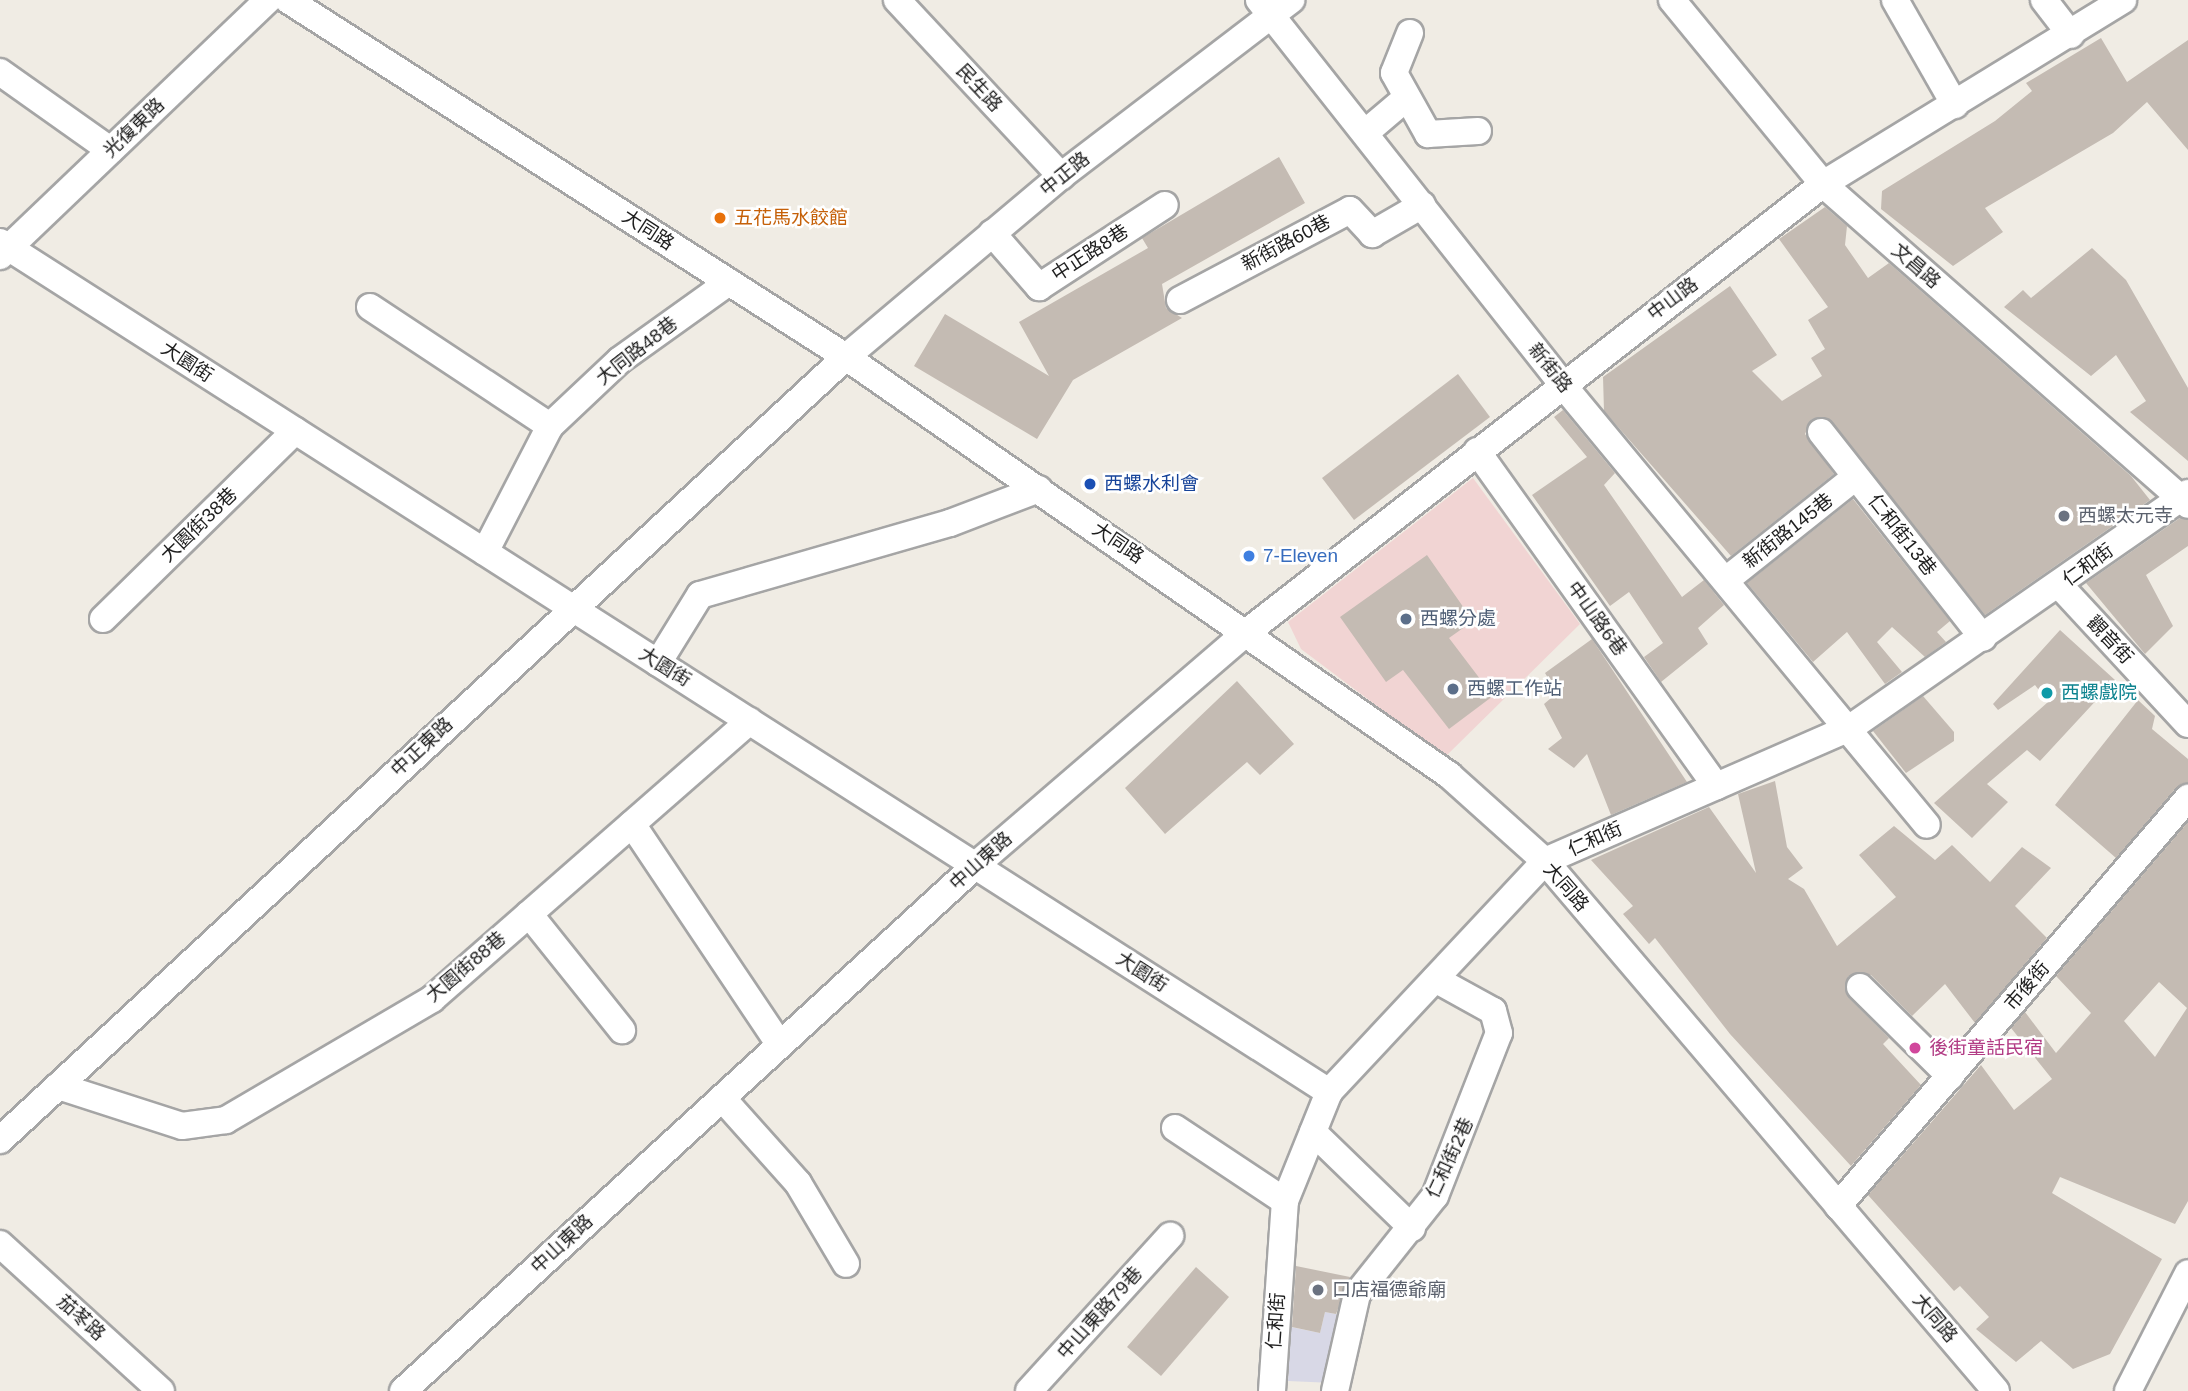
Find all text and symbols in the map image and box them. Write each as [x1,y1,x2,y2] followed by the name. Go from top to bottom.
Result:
[951,59,1007,117] street label: 民生路
[99,93,169,163] street label: 光復東路
[1036,147,1094,201] street label: 中正路
[618,205,678,255] street label: 大同路
[734,207,848,229] place label: 五花馬水餃館
[712,210,728,226] marker: 五花馬水餃館
[1238,210,1334,276] street label: 新街路60巷
[1047,220,1133,286] street label: 中正路8巷
[1887,239,1945,293] street label: 文昌路
[1643,273,1703,325] street label: 中山路
[592,312,682,390] street label: 大同路48巷
[157,337,217,387] street label: 大園街
[1523,339,1577,397] street label: 新街路
[1104,473,1199,495] place label: 西螺水利會
[1082,476,1098,492] marker: 西螺水利會
[156,483,242,567] street label: 大園街38巷
[1739,489,1837,573] street label: 新街路145巷
[1863,490,1941,580] street label: 仁和街13巷
[2078,505,2173,527] place label: 西螺太元寺
[2056,508,2072,524] marker: 西螺太元寺
[1088,518,1148,568] street label: 大同路
[2058,539,2118,591] street label: 仁和街
[1263,545,1338,567] place label: 7-Eleven
[1241,548,1257,564] marker: 7-Eleven
[1562,577,1632,661] street label: 中山路6巷
[1420,608,1496,630] place label: 西螺分處
[1398,611,1414,627] marker: 西螺分處
[2082,611,2138,669] street label: 觀音街
[635,642,695,692] street label: 大園街
[1467,678,1562,700] place label: 西螺工作站
[1445,681,1461,697] marker: 西螺工作站
[2061,682,2137,704] place label: 西螺戲院
[2039,685,2055,701] marker: 西螺戲院
[386,713,458,781] street label: 中正東路
[1564,817,1626,861] street label: 仁和街
[945,827,1017,895] street label: 中山東路
[1539,858,1593,916] street label: 大同路
[421,927,511,1007] street label: 大園街88巷
[1112,947,1172,997] street label: 大園街
[2000,957,2054,1015] street label: 市後街
[1929,1037,2043,1059] place label: 後街童話民宿
[1907,1040,1923,1056] marker: 後街童話民宿
[1421,1114,1479,1202] street label: 仁和街2巷
[526,1210,598,1278] street label: 中山東路
[1053,1262,1147,1364] street label: 中山東路79巷
[1332,1279,1446,1301] place label: 口店福德爺廟
[1310,1282,1326,1298] marker: 口店福德爺廟
[1908,1289,1962,1347] street label: 大同路
[52,1290,110,1346] street label: 茄苳路
[1263,1292,1289,1350] street label: 仁和街

